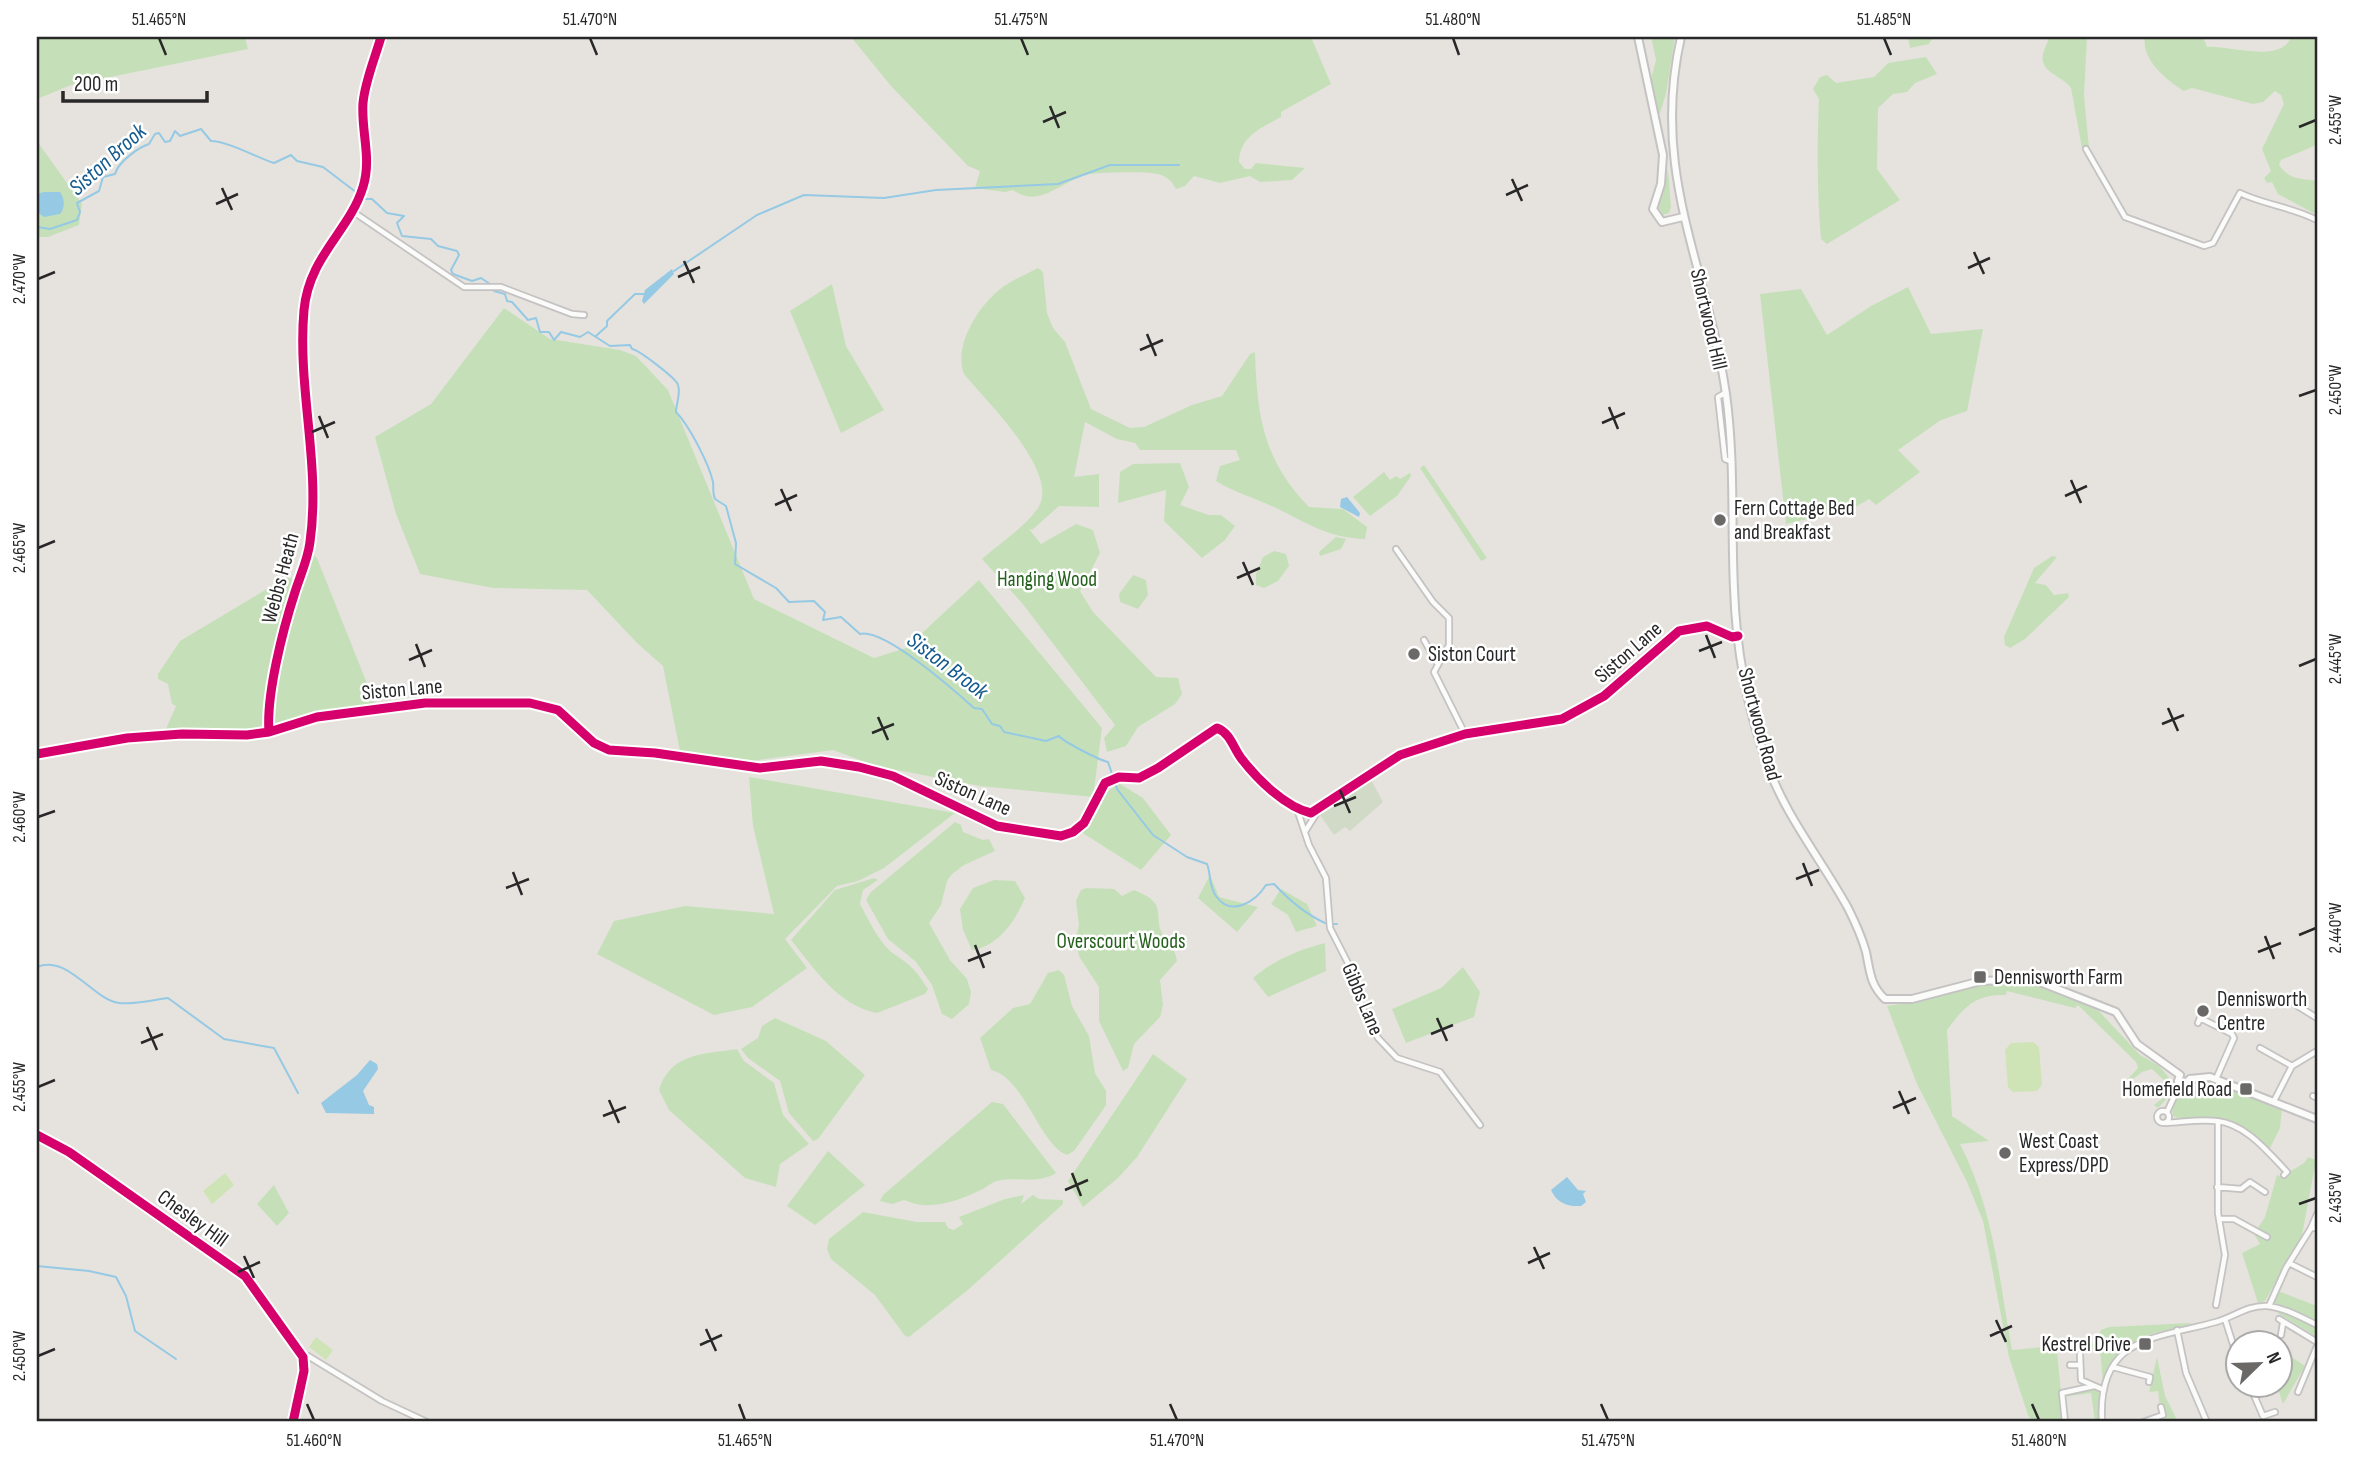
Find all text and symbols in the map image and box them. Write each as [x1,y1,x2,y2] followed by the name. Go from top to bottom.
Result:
[132,9,186,30] text: 51.465°N
[563,9,617,30] text: 51.470°N
[994,9,1048,30] text: 51.475°N
[1425,9,1481,30] text: 51.480°N
[1857,9,1911,30] text: 51.485°N
[63,60,206,104] scale bar
[74,72,118,97] text: 200 m
[2325,95,2346,145] text: 2.455°W
[63,117,153,202] water label: Siston Brook
[9,254,30,304] text: 2.470°W
[1685,266,1732,372] street label: Shortwood Hill
[2325,364,2346,415] text: 2.450°W
[1734,496,1855,545] place label: Fern Cottage Bed and Breakfast
[1712,512,1728,528] marker: Fern Cottage Bed and Breakfast
[9,522,30,573] text: 2.465°W
[256,530,305,626] street label: Webbs Heath
[997,567,1097,592] park label: Hanging Wood
[1590,616,1667,688] street label: Siston Lane
[901,626,995,706] water label: Siston Brook
[2325,634,2346,684] text: 2.445°W
[1428,642,1516,667] place label: Siston Court
[1406,646,1422,662] marker: Siston Court
[1732,665,1787,783] street label: Shortwood Road
[361,674,443,705] street label: Siston Lane
[931,766,1015,821] street label: Siston Lane
[9,791,30,843] text: 2.460°W
[2325,902,2346,954] text: 2.440°W
[1057,929,1185,954] park label: Overscourt Woods
[1336,959,1389,1039] street label: Gibbs Lane
[1994,965,2123,990] place label: Dennisworth Farm
[1972,969,1988,985] marker: Dennisworth Farm
[2217,987,2307,1036] place label: Dennisworth Centre
[2195,1003,2211,1019] marker: Dennisworth Centre
[9,1062,30,1112] text: 2.455°W
[2122,1077,2232,1102] place label: Homefield Road
[2238,1081,2254,1097] marker: Homefield Road
[2019,1129,2109,1178] place label: West Coast Express/DPD
[1997,1145,2013,1161] marker: West Coast Express/DPD
[2325,1173,2346,1223] text: 2.435°W
[153,1184,233,1252] street label: Chesley Hill
[9,1330,30,1381] text: 2.450°W
[2224,1330,2294,1400] north arrow
[2041,1332,2131,1357] place label: Kestrel Drive
[2137,1336,2153,1352] marker: Kestrel Drive
[2261,1349,2286,1367] text: N
[286,1430,342,1451] text: 51.460°N
[718,1430,772,1451] text: 51.465°N
[1150,1430,1204,1451] text: 51.470°N
[1581,1430,1635,1451] text: 51.475°N
[2011,1430,2067,1451] text: 51.480°N

